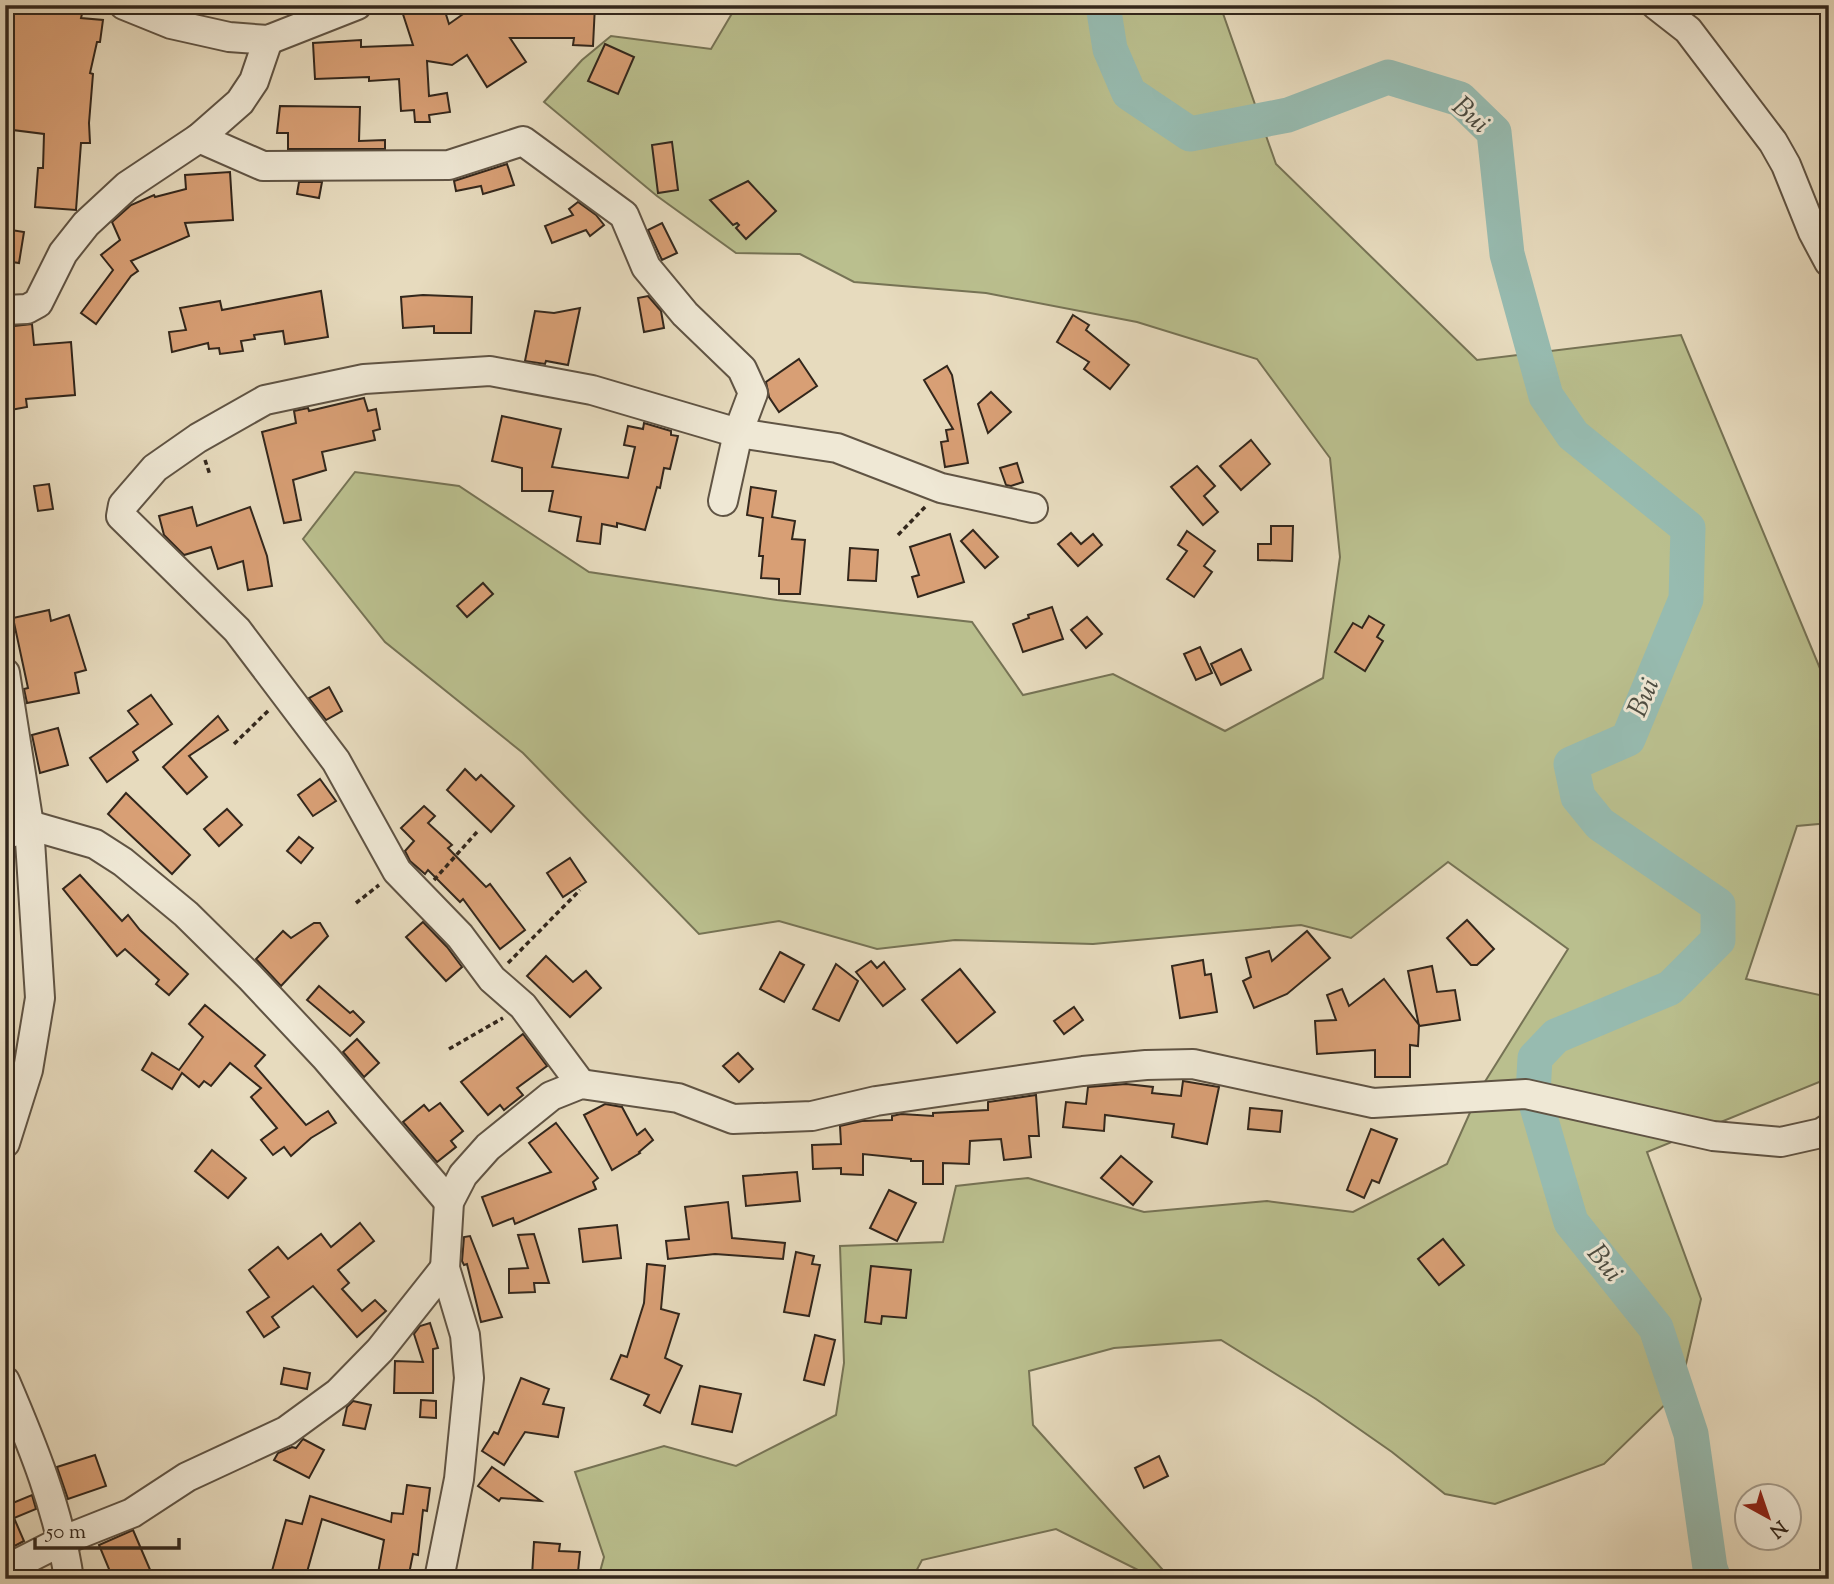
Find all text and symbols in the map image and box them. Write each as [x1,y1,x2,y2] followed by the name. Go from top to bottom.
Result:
[1442,88,1498,144] water label: Bui
[1619,672,1671,724] water label: Bui
[1576,1236,1632,1292] water label: Bui
[1732,1482,1802,1552] north arrow
[35,1507,178,1551] scale bar
[1763,1513,1792,1543] text: N
[45,1518,86,1548] text: 50 m

